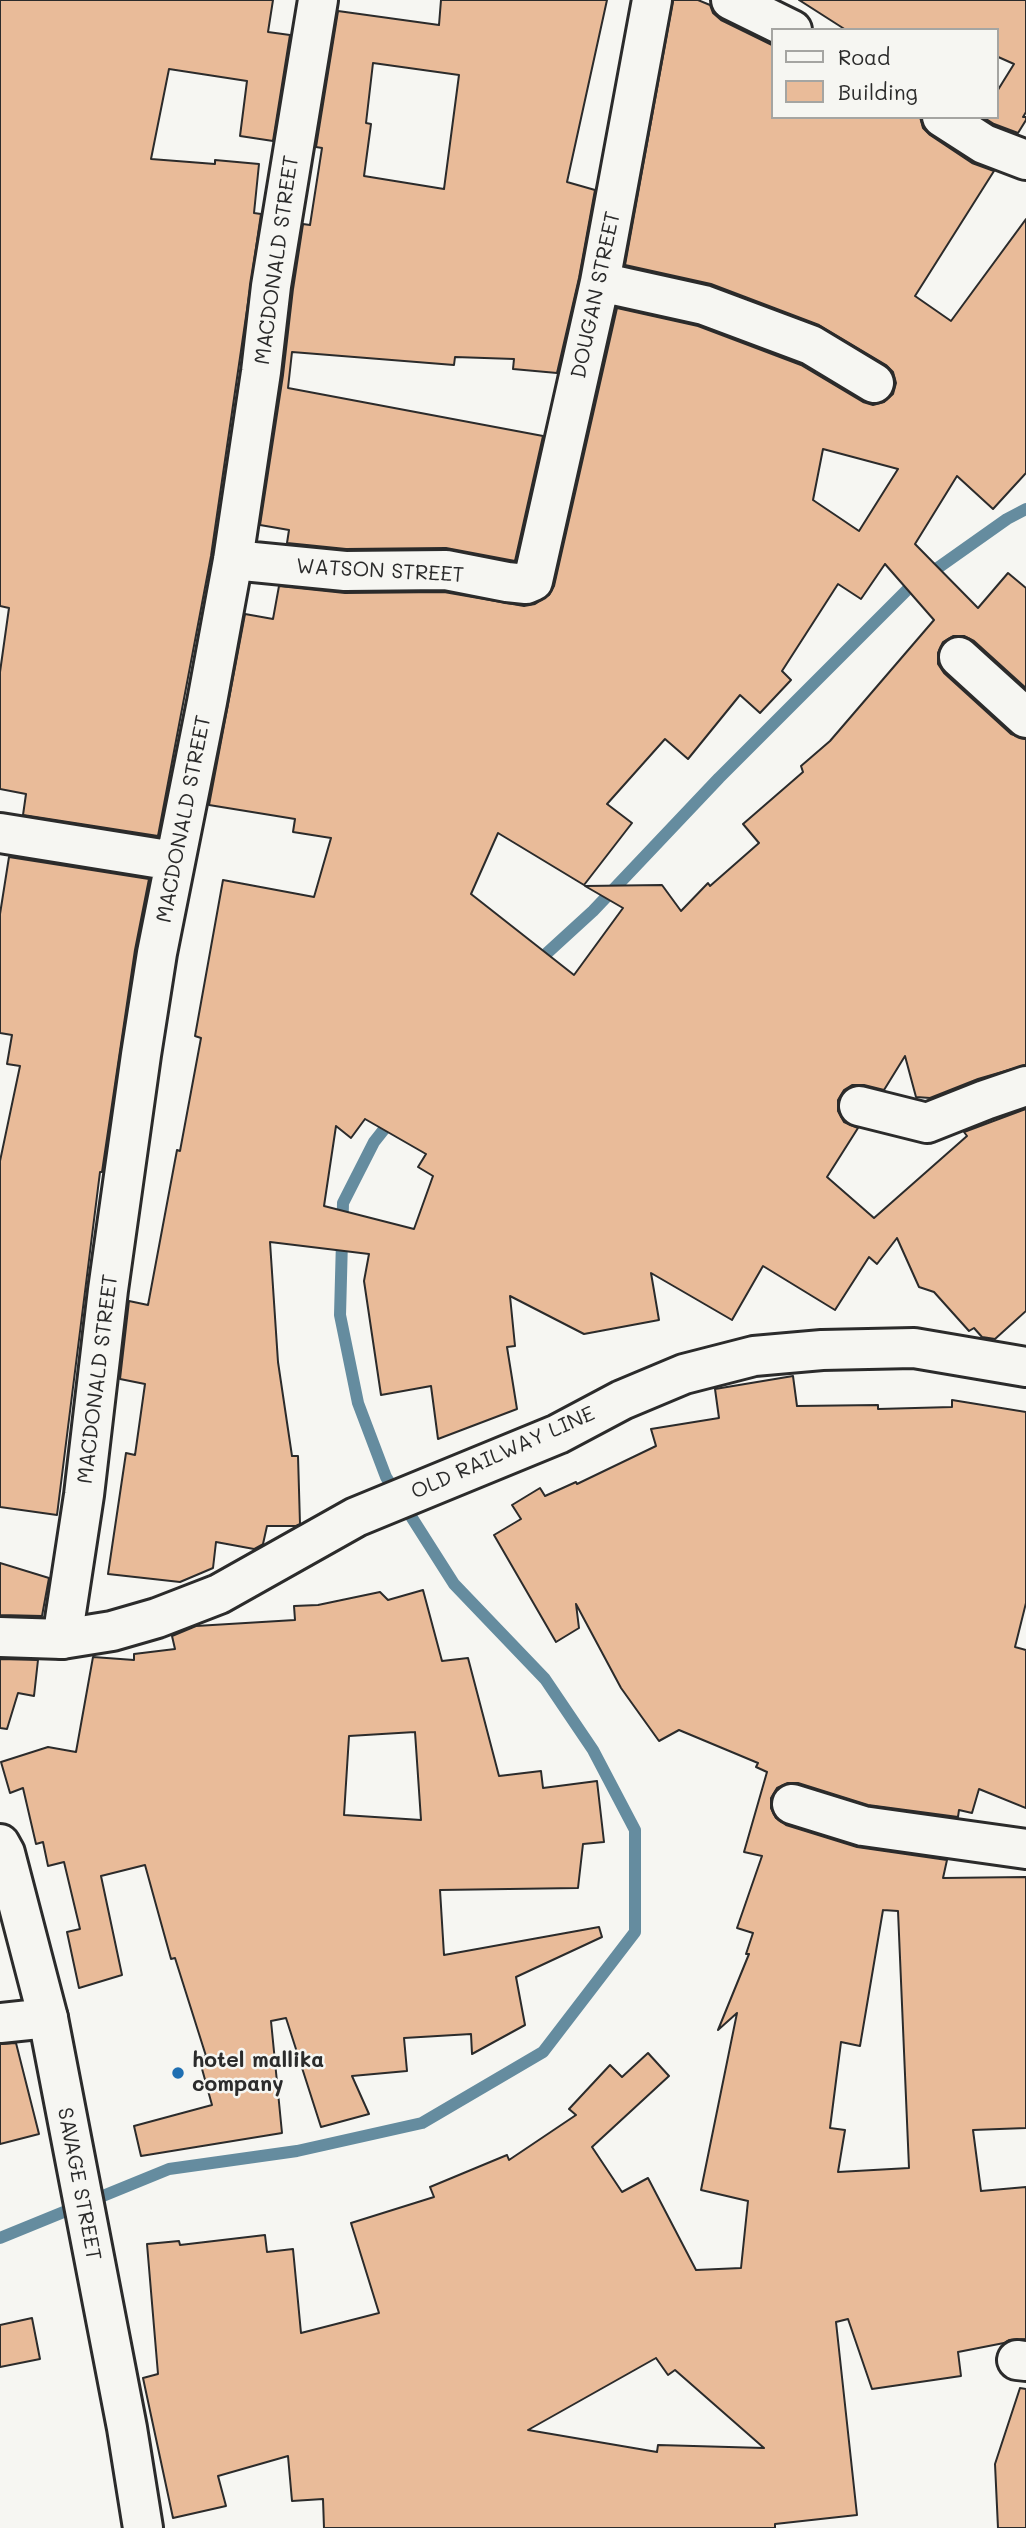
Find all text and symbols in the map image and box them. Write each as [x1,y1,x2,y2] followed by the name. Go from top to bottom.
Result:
[771,28,998,119] legend
[838,43,890,70] text: Road
[838,78,918,105] text: Building
[250,154,304,366] street label: MACDONALD STREET
[566,209,626,381] street label: DOUGAN STREET
[295,554,465,588] street label: WATSON STREET
[151,713,217,925] street label: MACDONALD STREET
[73,1273,123,1485] street label: MACDONALD STREET
[407,1401,599,1505] street label: OLD RAILWAY LINE
[192,2048,324,2098] place label: hotel mallika company
[170,2065,186,2081] marker: hotel mallika company
[52,2105,106,2263] street label: SAVAGE STREET

